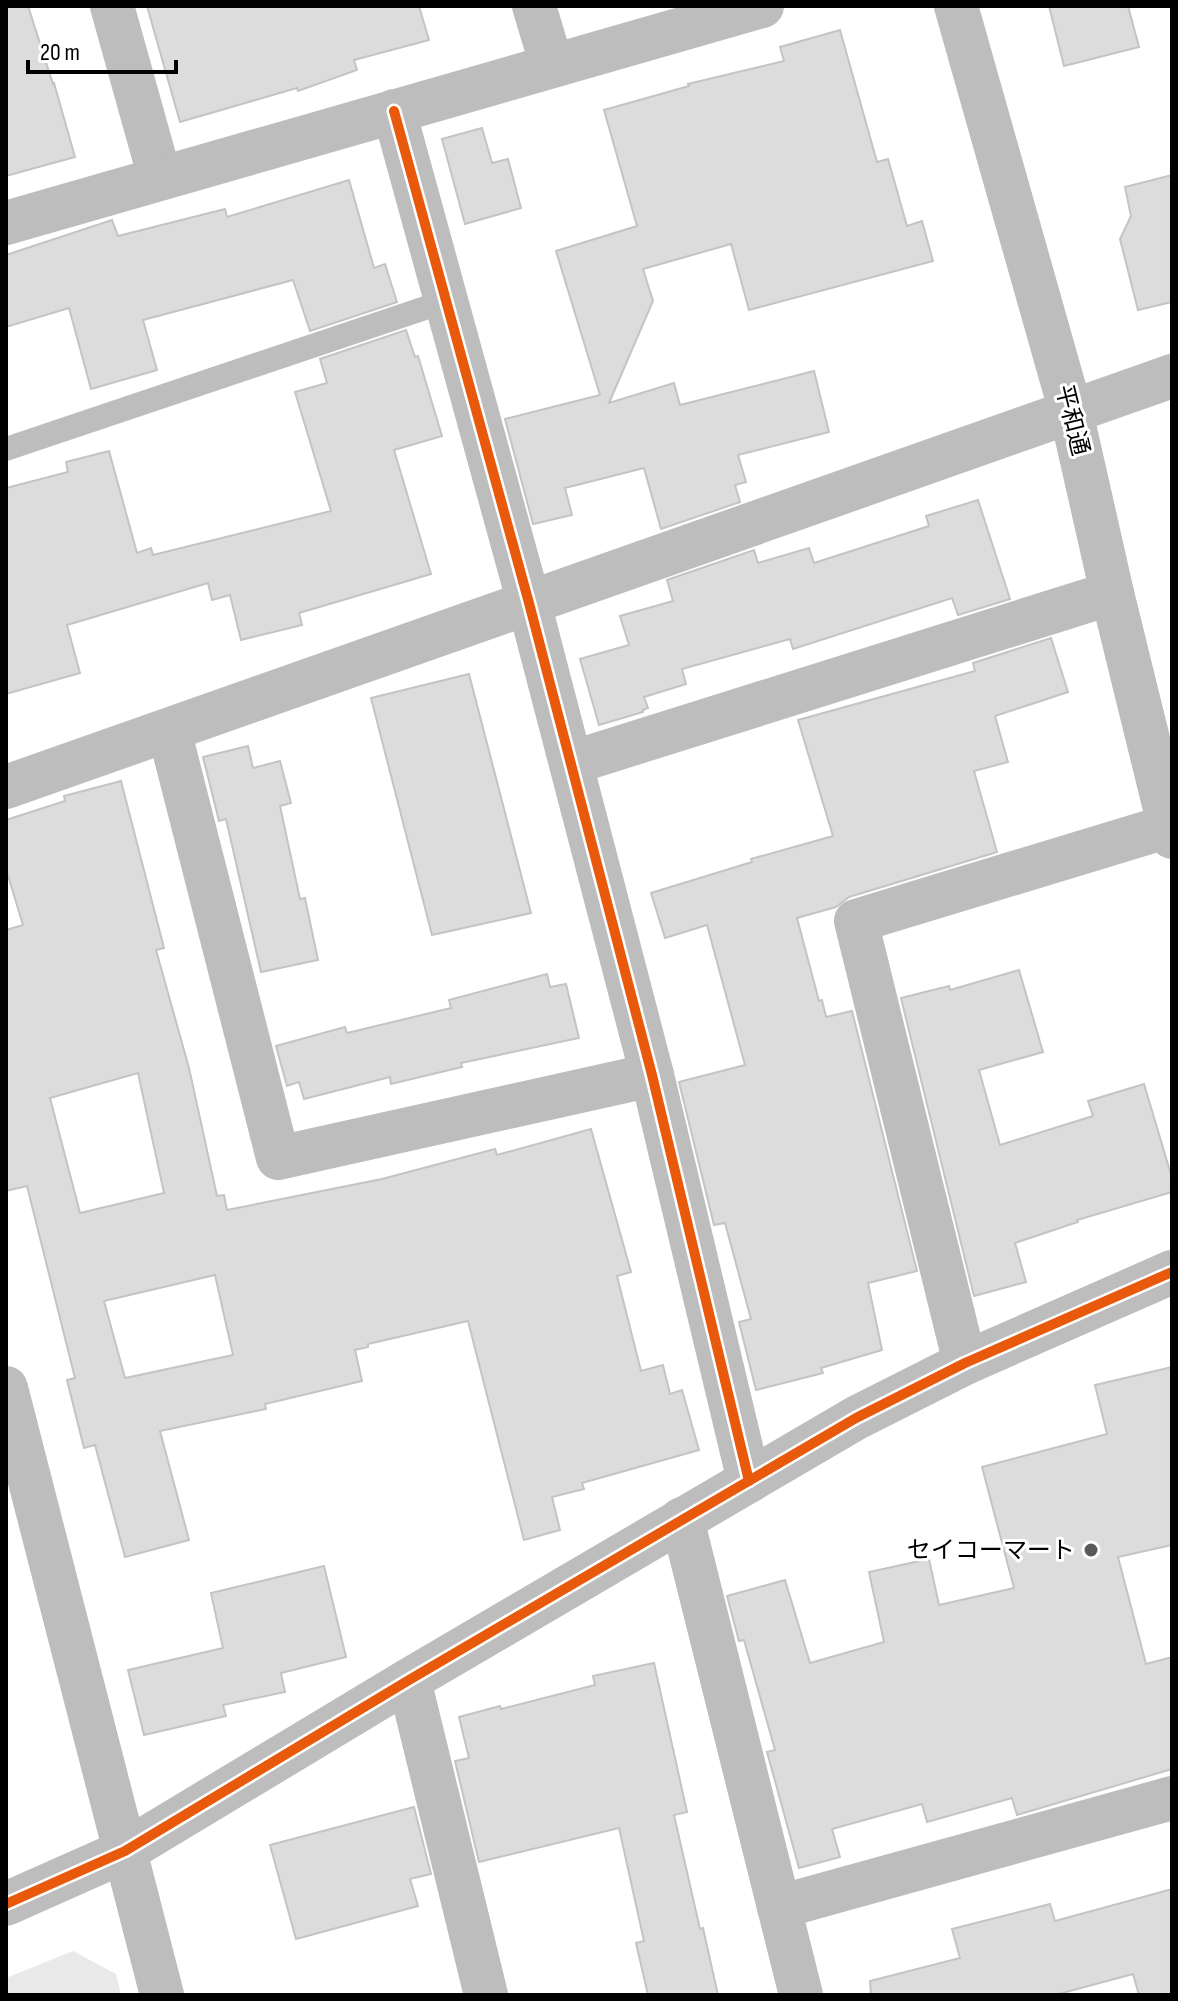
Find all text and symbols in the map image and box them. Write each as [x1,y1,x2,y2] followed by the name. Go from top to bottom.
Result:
[28,24,176,74] scale bar
[40,38,80,67] text: 20 m
[1049,382,1095,458] street label: 平和通
[907,1536,1075,1565] place label: セイコーマート
[1082,1541,1100,1559] marker: セイコーマート

